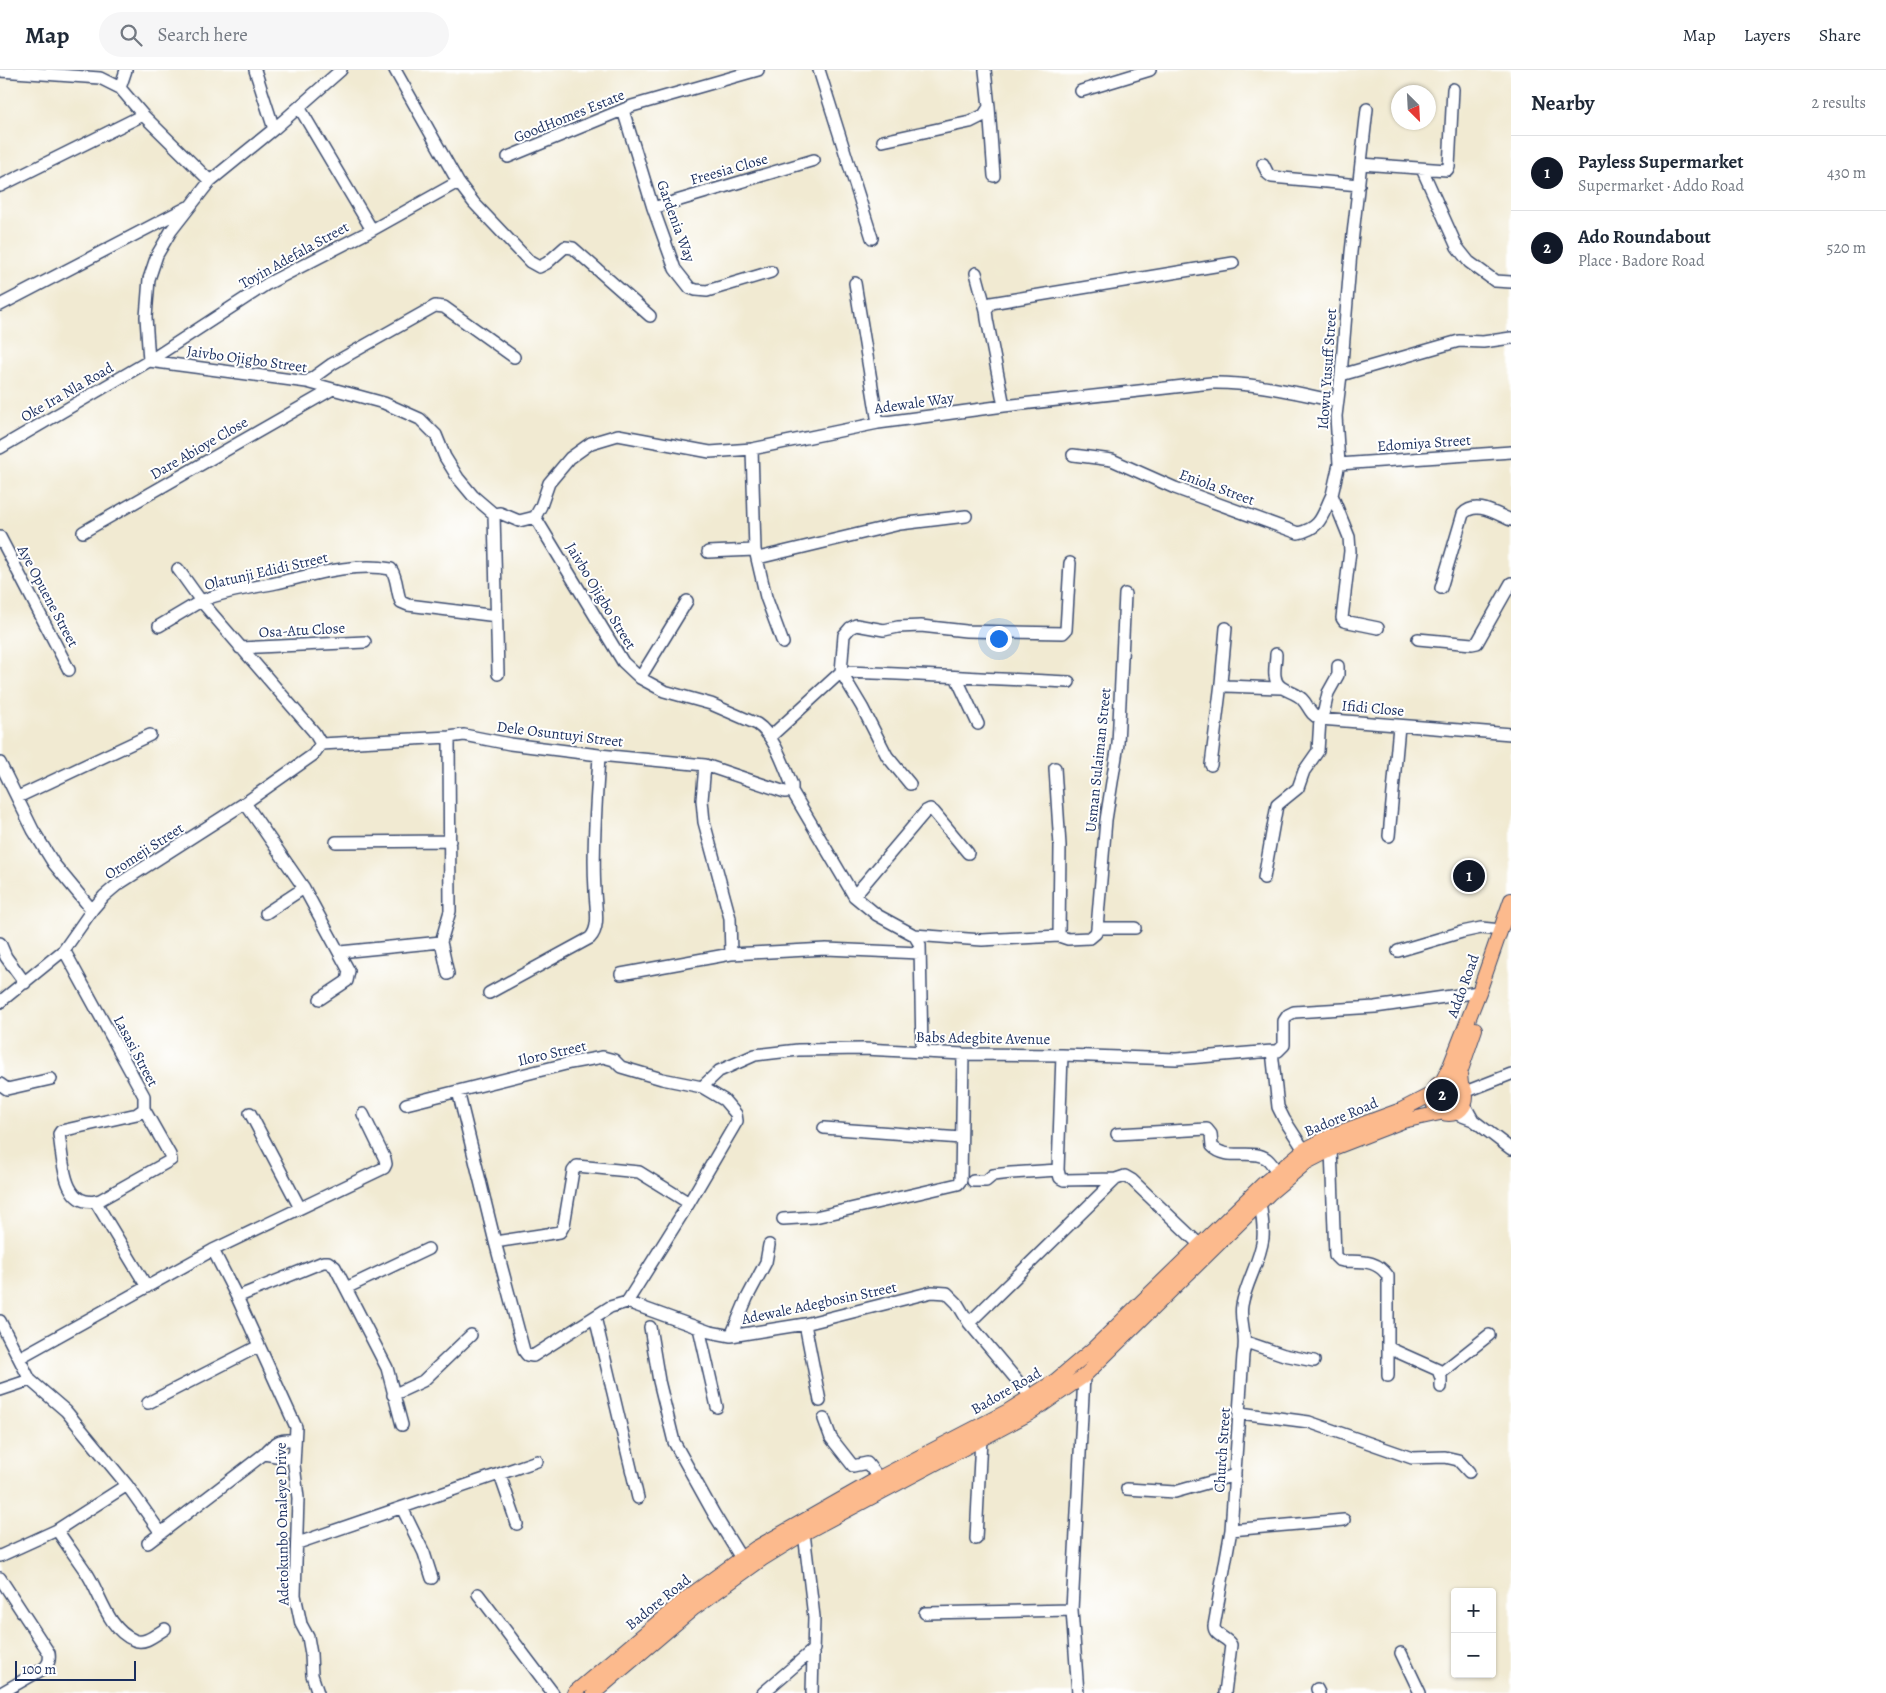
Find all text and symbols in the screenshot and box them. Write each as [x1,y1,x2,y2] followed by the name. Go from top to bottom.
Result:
[99,12,449,57] search box
[25,19,69,51] text: Map
[117,21,145,49] icon: search
[157,22,248,48] text: Search here
[1683,23,1716,47] text: Map
[1744,23,1791,47] text: Layers
[1819,23,1861,47] text: Share
[511,85,628,147] street label: GoodHomes Estate
[1391,85,1436,130] north arrow
[1531,89,1594,117] text: Nearby
[1811,92,1866,114] text: 2 results
[688,148,770,190] street label: Freesia Close
[1578,149,1744,175] text: Payless Supermarket
[1544,162,1550,184] text: 1
[1827,162,1866,184] text: 430 m
[1578,175,1744,197] text: Supermarket · Addo Road
[652,177,700,265] street label: Gardenia Way
[236,217,352,293] street label: Toyin Adefala Street
[1578,224,1711,250] text: Ado Roundabout
[1543,237,1551,259] text: 2
[1827,237,1866,259] text: 520 m
[1578,250,1705,272] text: Place · Badore Road
[1313,308,1341,430] street label: Idowu Yusuff Street
[186,341,308,377] street label: Jaivbo Ojigbo Street
[17,357,118,427] street label: Oke Ira Nla Road
[872,387,955,419] street label: Adewale Way
[146,412,252,484] street label: Dare Abioye Close
[1376,430,1472,456] street label: Edomiya Street
[1177,464,1258,510] street label: Eniola Street
[561,539,641,653] street label: Jaivbo Ojigbo Street
[12,541,83,650] street label: Aye Opuene Street
[202,547,330,595] street label: Olatunji Edidi Street
[258,618,346,642] street label: Osa-Atu Close
[986,626,1012,652] your location
[1080,687,1116,833] street label: Usman Sulaiman Street
[1341,695,1405,721] street label: Ifidi Close
[496,716,624,752] street label: Dele Osuntuyi Street
[101,818,187,884] street label: Oromeji Street
[1453,857,1485,895] pin: 1
[1442,951,1484,1022] street label: Addo Road
[109,1012,163,1090] street label: Lasasi Street
[916,1027,1051,1049] street label: Babs Adegbite Avenue
[516,1035,588,1071] street label: Iloro Street
[1426,1076,1458,1114] pin: 2
[1301,1092,1382,1141] street label: Badore Road
[739,1277,898,1329] street label: Adewale Adegbosin Street
[967,1362,1046,1419] street label: Badore Road
[1209,1407,1235,1493] street label: Church Street
[271,1442,293,1607] street label: Adetokunbo Onaleye Drive
[621,1569,695,1634] street label: Badore Road
[1451,1588,1496,1678] map controls
[1451,1588,1496,1633] button: +
[1451,1633,1496,1678] button: −
[15,1658,136,1681] scale bar
[22,1660,56,1679] text: 100 m

